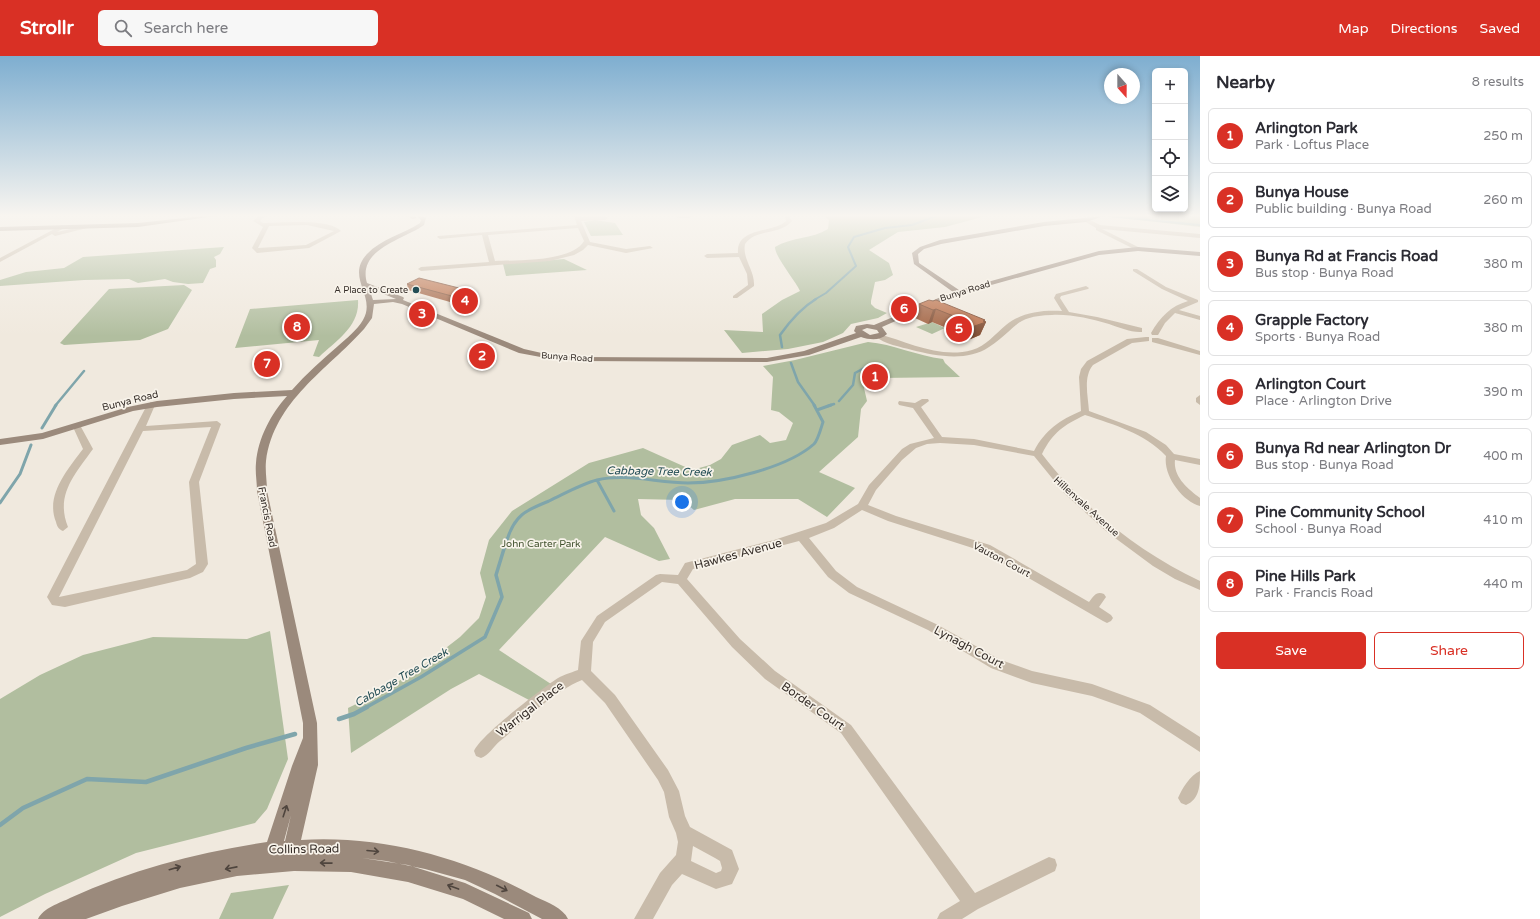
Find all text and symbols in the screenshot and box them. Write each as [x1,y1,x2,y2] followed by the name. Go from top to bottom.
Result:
[98,10,378,46] search box
[20,17,74,39] text: Strollr
[112,17,134,39] icon: search
[144,19,228,37] text: Search here
[1338,20,1369,37] text: Map
[1391,20,1458,37] text: Directions
[1480,20,1520,37] text: Saved
[1104,68,1140,104] north arrow
[1152,68,1188,212] map controls
[1152,68,1188,104] button: +
[1216,72,1275,93] text: Nearby
[1472,74,1524,90] text: 8 results
[1152,104,1188,140] button: −
[1255,119,1358,137] text: Arlington Park
[1226,128,1234,144] text: 1
[1483,128,1523,144] text: 250 m
[1255,137,1369,153] text: Park · Loftus Place
[1152,140,1188,176] button: locate
[1152,176,1188,212] button: layers
[1255,183,1349,201] text: Bunya House
[1226,192,1234,208] text: 2
[1483,192,1523,208] text: 260 m
[1255,201,1432,217] text: Public building · Bunya Road
[1255,247,1438,265] text: Bunya Rd at Francis Road
[1226,256,1234,272] text: 3
[1483,256,1523,272] text: 380 m
[1255,265,1394,281] text: Bus stop · Bunya Road
[939,279,992,304] street label: Bunya Road
[334,285,408,296] place label: A Place to Create
[411,285,421,295] marker: A Place to Create
[452,286,478,316] pin: 4
[891,294,917,324] pin: 6
[409,299,435,329] pin: 3
[1255,311,1369,329] text: Grapple Factory
[284,312,310,342] pin: 8
[946,314,972,344] pin: 5
[1226,320,1234,336] text: 4
[1483,320,1523,336] text: 380 m
[1255,329,1380,345] text: Sports · Bunya Road
[469,341,495,371] pin: 2
[254,349,280,379] pin: 7
[541,350,593,365] street label: Bunya Road
[862,362,888,392] pin: 1
[1255,375,1366,393] text: Arlington Court
[1226,384,1234,400] text: 5
[1483,384,1523,400] text: 390 m
[101,388,160,414] street label: Bunya Road
[1255,393,1392,409] text: Place · Arlington Drive
[1255,439,1451,457] text: Bunya Rd near Arlington Dr
[1226,448,1234,464] text: 6
[1483,448,1523,464] text: 400 m
[1255,457,1394,473] text: Bus stop · Bunya Road
[606,464,713,479] water label: Cabbage Tree Creek
[1051,474,1122,540] street label: Hillenvale Avenue
[255,486,279,549] street label: Francis Road
[672,492,692,512] your location
[1255,503,1425,521] text: Pine Community School
[1226,512,1234,528] text: 7
[1483,512,1523,528] text: 410 m
[1255,521,1382,537] text: School · Bunya Road
[693,536,784,572] street label: Hawkes Avenue
[501,538,581,550] park label: John Carter Park
[971,540,1032,580] street label: Vauton Court
[1255,567,1356,585] text: Pine Hills Park
[1226,576,1234,592] text: 8
[1483,576,1523,592] text: 440 m
[1255,585,1373,601] text: Park · Francis Road
[932,623,1007,672] street label: Lynagh Court
[1216,632,1366,669] button: Save
[1374,632,1524,669] button: Share
[352,645,451,709] water label: Cabbage Tree Creek
[493,678,567,740] street label: Warrigal Place
[779,679,848,733] street label: Border Court
[281,806,289,818] one-way arrow
[269,841,339,857] street label: Collins Road
[366,847,379,855] one-way arrow
[320,859,333,867] one-way arrow
[169,864,182,871] one-way arrow
[225,865,238,873] one-way arrow
[448,882,460,890] one-way arrow
[495,885,507,892] one-way arrow

